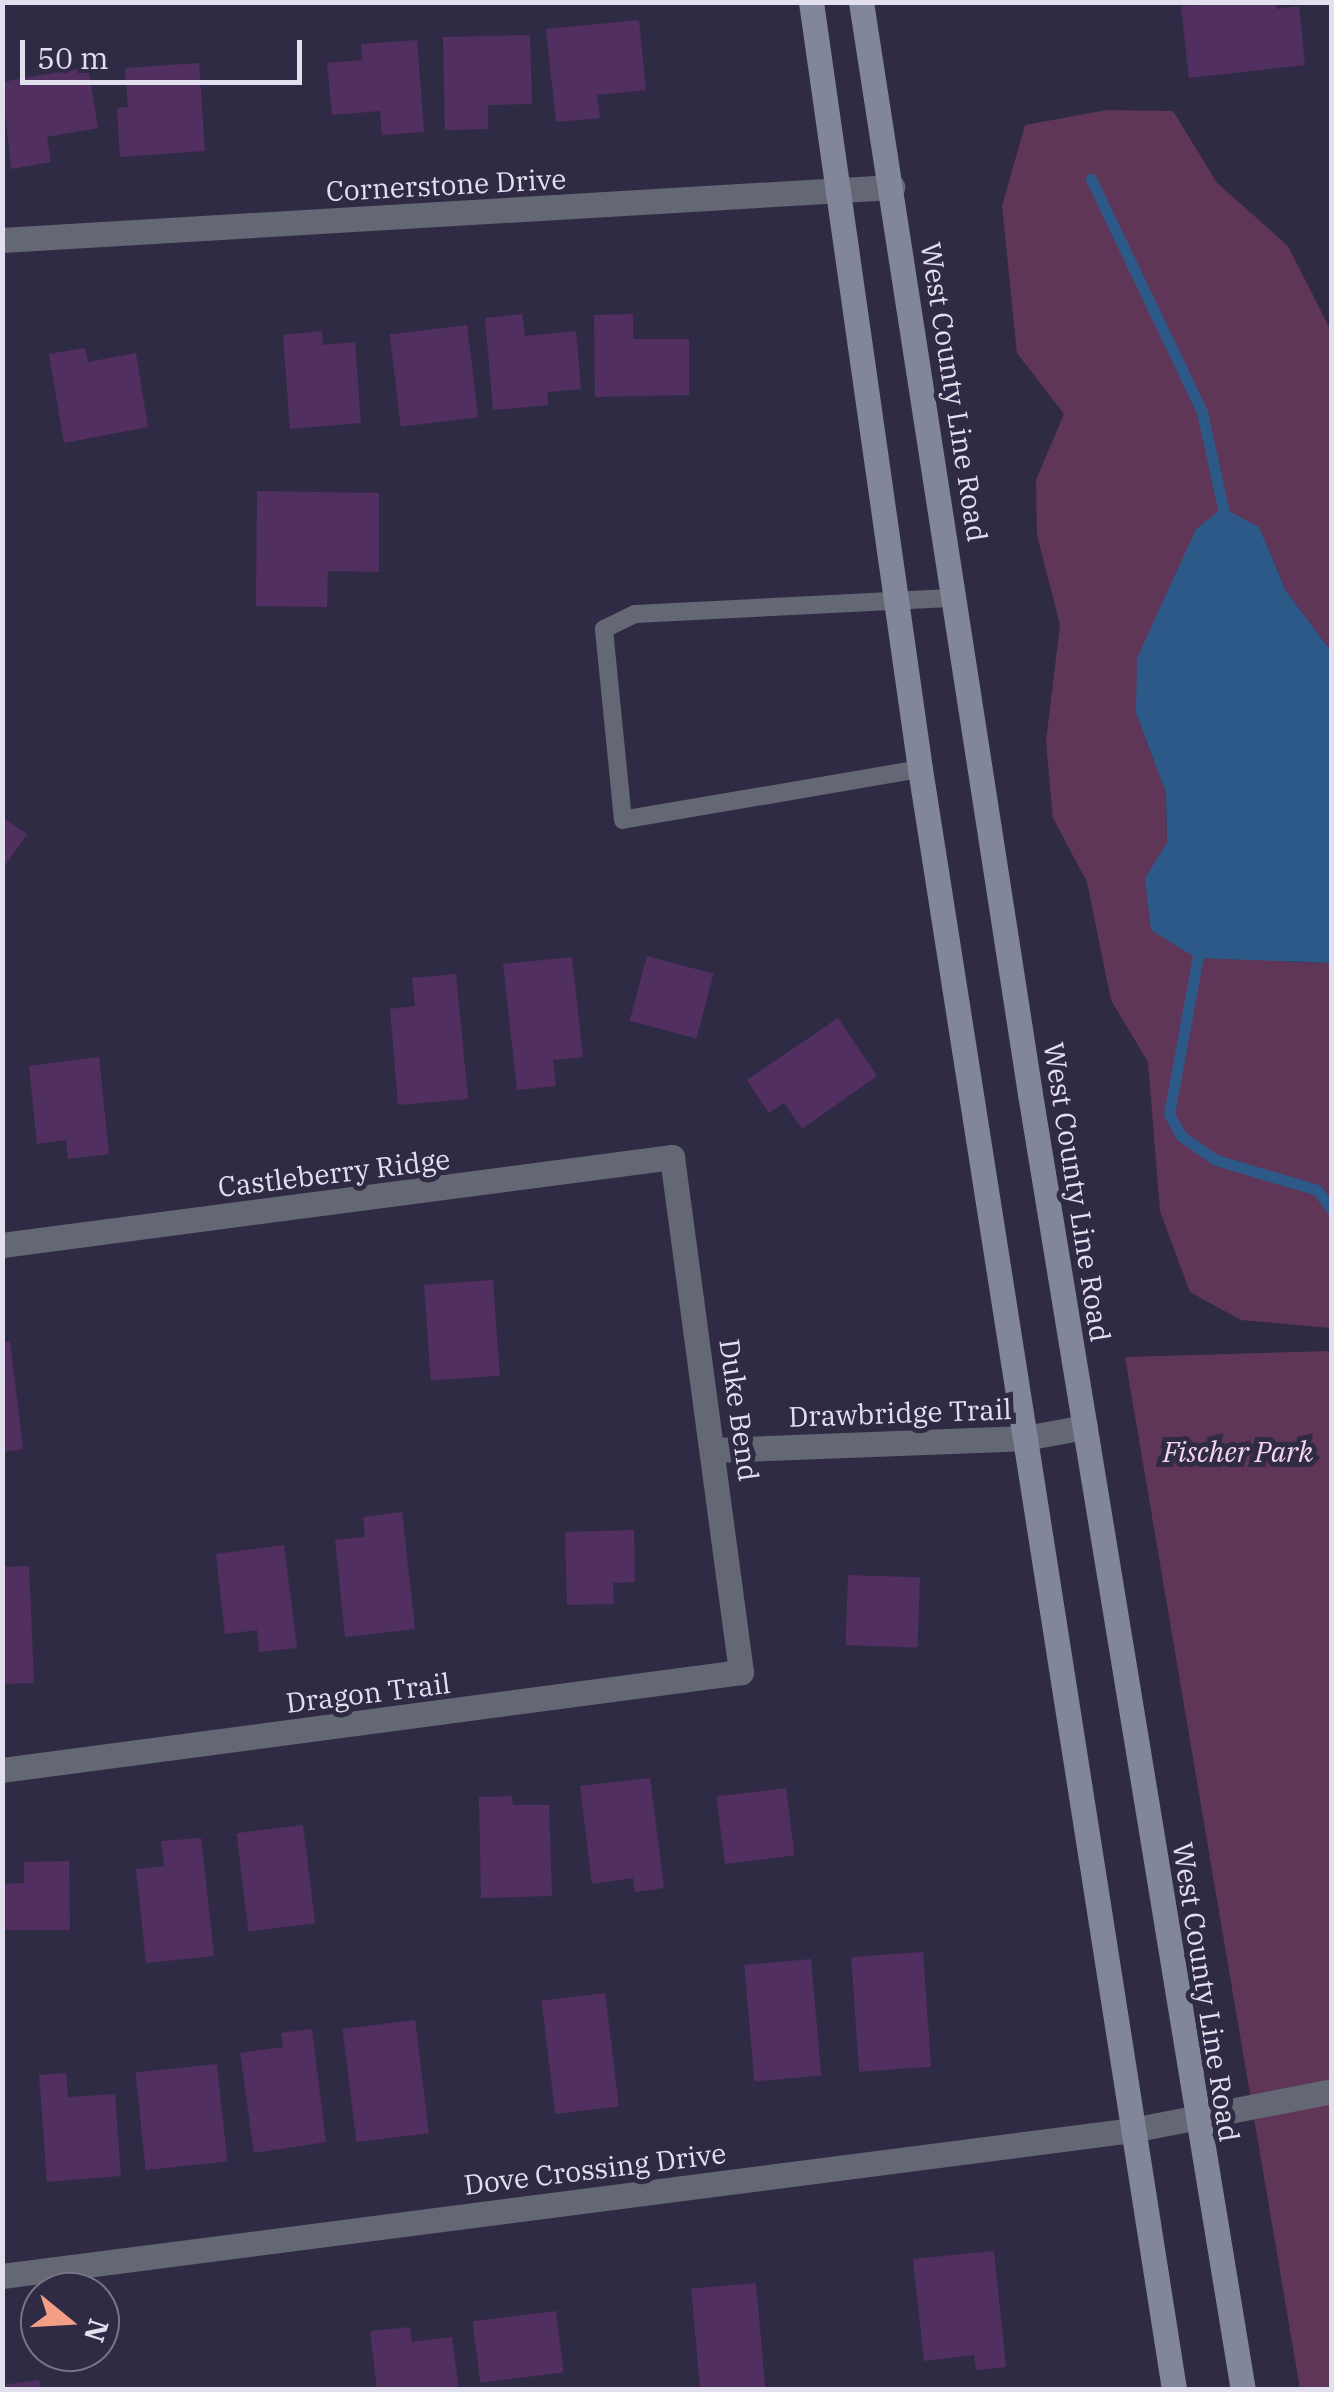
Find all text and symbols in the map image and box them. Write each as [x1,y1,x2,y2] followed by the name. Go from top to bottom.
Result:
[25,20,308,82] scale bar
[37,38,109,77] text: 50 m
[325,162,567,208] street label: Cornerstone Drive
[914,240,994,544] street label: West County Line Road
[1037,1040,1117,1344] street label: West County Line Road
[216,1142,452,1204] street label: Castleberry Ridge
[712,1337,766,1483] street label: Duke Bend
[788,1392,1012,1434] street label: Drawbridge Trail
[1163,1435,1313,1469] park label: Fischer Park
[284,1666,452,1720] street label: Dragon Trail
[1166,1840,1246,2144] street label: West County Line Road
[462,2136,728,2202] street label: Dove Crossing Drive
[20,2272,120,2372] north arrow
[76,2315,118,2347] text: N

